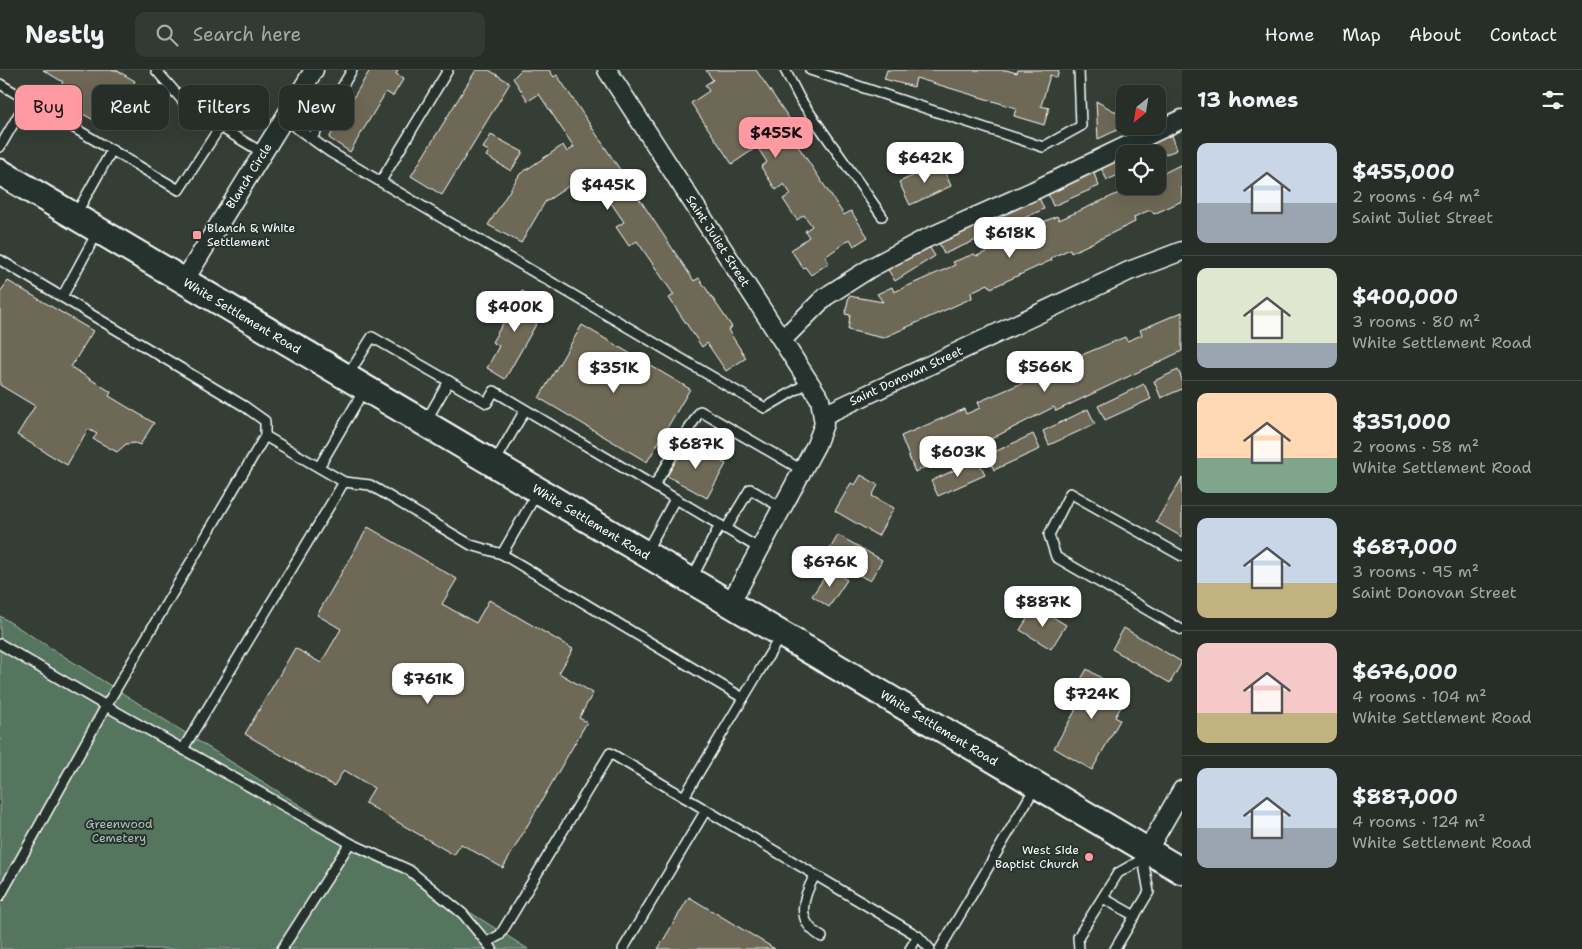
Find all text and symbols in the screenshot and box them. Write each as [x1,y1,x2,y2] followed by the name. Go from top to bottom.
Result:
[135,12,485,57] search box
[25,19,105,51] text: Nestly
[153,21,181,49] icon: search
[193,22,301,47] text: Search here
[1265,23,1314,47] text: Home
[1342,23,1381,47] text: Map
[1409,23,1462,47] text: About
[1490,23,1557,47] text: Contact
[15,85,82,130] chip: Buy
[92,85,169,130] chip: Rent
[179,85,269,130] chip: Filters
[279,85,354,130] chip: New
[1116,85,1166,135] north arrow
[1116,85,1166,195] map controls
[1197,86,1298,114] text: 13 homes
[1539,86,1567,114] icon: filters
[741,116,811,159] pin: $455K
[750,122,802,143] text: $455K
[222,140,276,212] street label: Blanch Circle
[890,142,960,184] pin: $642K
[1116,145,1166,195] button: locate
[898,147,952,168] text: $642K
[1352,158,1455,186] text: $455,000
[1237,163,1297,223] icon: home
[573,168,643,211] pin: $445K
[581,174,635,195] text: $445K
[1352,186,1480,207] text: 2 rooms · 64 m²
[682,192,754,290] street label: Saint Juliet Street
[1352,207,1493,228] text: Saint Juliet Street
[975,216,1045,259] pin: $618K
[207,220,295,250] place label: Blanch & White Settlement
[985,222,1035,243] text: $618K
[191,229,203,241] marker: Blanch & White Settlement
[180,274,304,358] street label: White Settlement Road
[1352,283,1458,311] text: $400,000
[1237,288,1297,348] icon: home
[480,290,550,333] pin: $400K
[487,296,543,317] text: $400K
[1352,311,1480,332] text: 3 rooms · 80 m²
[1352,332,1532,353] text: White Settlement Road
[847,343,965,409] street label: Saint Donovan Street
[1010,350,1080,393] pin: $566K
[579,352,649,394] pin: $351K
[1018,356,1072,377] text: $566K
[589,357,639,378] text: $351K
[1352,408,1451,436] text: $351,000
[1237,413,1297,473] icon: home
[661,428,731,470] pin: $687K
[668,433,724,454] text: $687K
[923,436,993,478] pin: $603K
[1352,436,1479,457] text: 2 rooms · 58 m²
[930,441,986,462] text: $603K
[1352,457,1532,478] text: White Settlement Road
[529,480,653,564] street label: White Settlement Road
[1352,533,1458,561] text: $687,000
[1237,538,1297,598] icon: home
[795,546,865,588] pin: $676K
[803,551,857,572] text: $676K
[1352,561,1479,582] text: 3 rooms · 95 m²
[1352,582,1517,603] text: Saint Donovan Street
[1008,586,1078,628] pin: $887K
[1015,591,1071,612] text: $887K
[1352,658,1458,686] text: $676,000
[393,662,463,705] pin: $761K
[1237,663,1297,723] icon: home
[403,668,453,689] text: $761K
[1057,678,1127,720] pin: $724K
[1065,683,1119,704] text: $724K
[877,686,1001,770] street label: White Settlement Road
[1352,686,1487,707] text: 4 rooms · 104 m²
[1352,707,1532,728] text: White Settlement Road
[1352,783,1458,811] text: $887,000
[1237,788,1297,848] icon: home
[1352,811,1486,832] text: 4 rooms · 124 m²
[85,816,153,846] park label: Greenwood Cemetery
[1352,832,1532,853] text: White Settlement Road
[995,842,1079,872] place label: West Side Baptist Church
[1083,851,1095,863] marker: West Side Baptist Church

